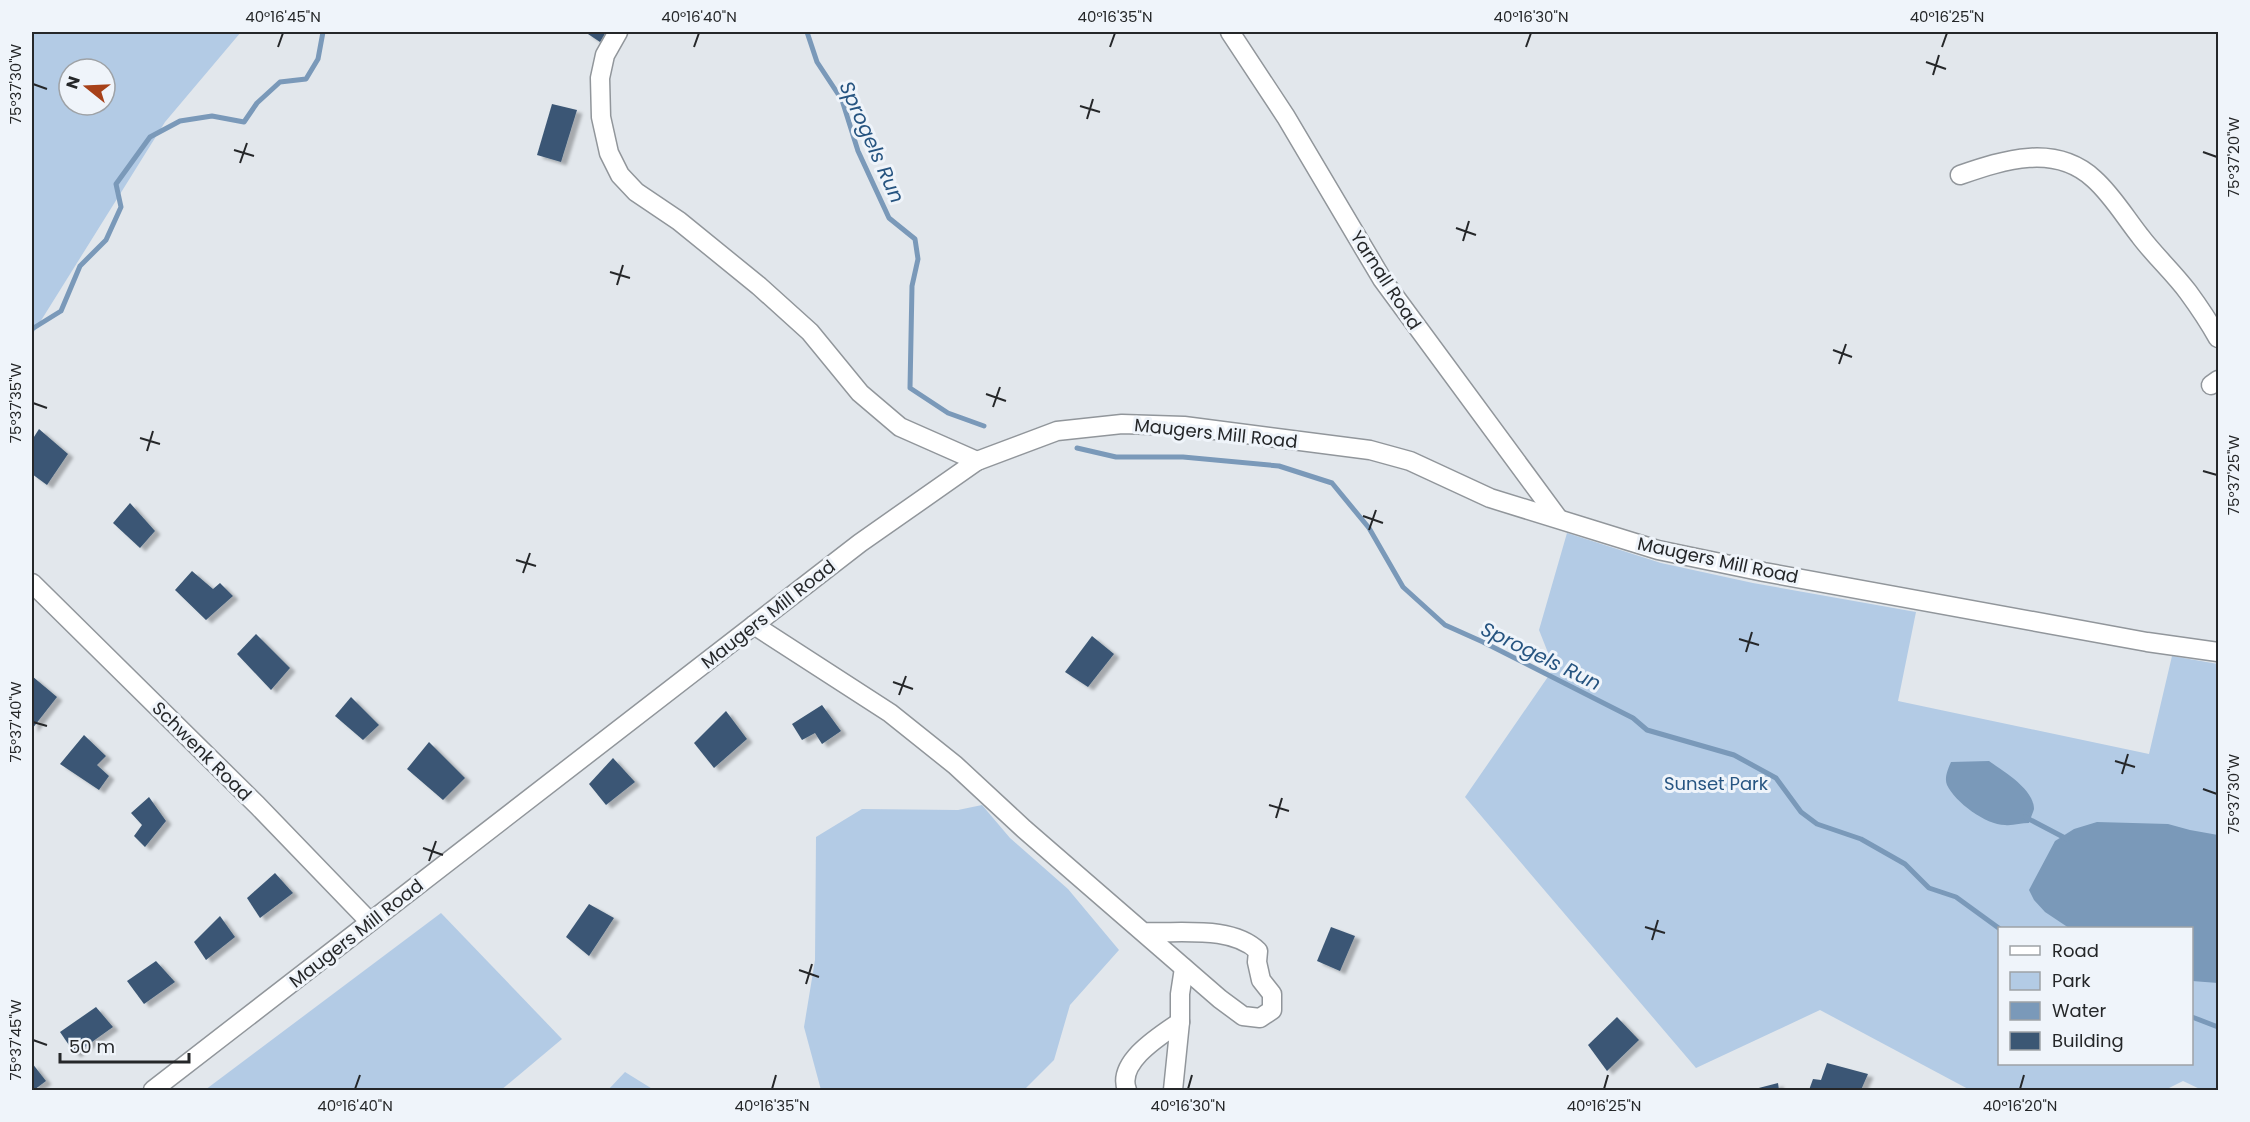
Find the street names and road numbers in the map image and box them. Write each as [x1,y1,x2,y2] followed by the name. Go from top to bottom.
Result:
[1345,226,1427,334] street label: Yarnall Road
[1133,412,1299,454] street label: Maugers Mill Road
[1635,531,1801,589] street label: Maugers Mill Road
[696,554,840,674] street label: Maugers Mill Road
[147,696,257,806] street label: Schwenk Road
[284,873,428,993] street label: Maugers Mill Road

